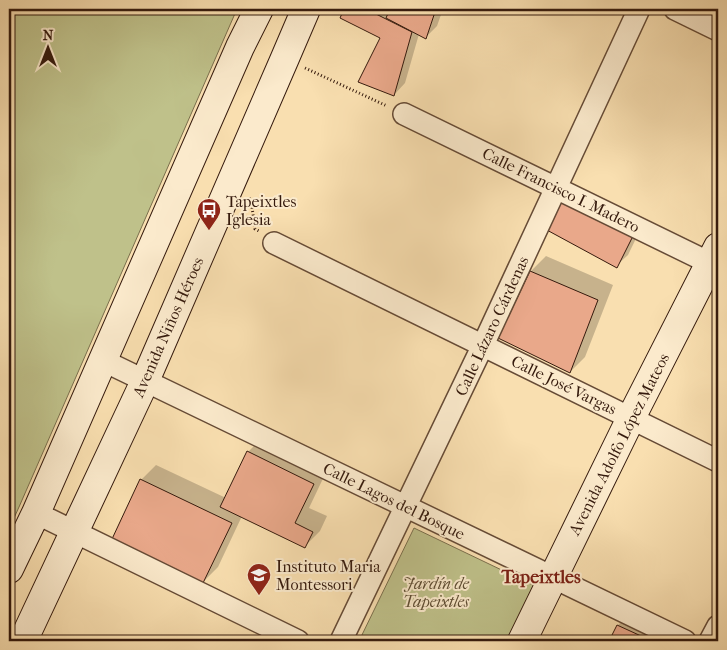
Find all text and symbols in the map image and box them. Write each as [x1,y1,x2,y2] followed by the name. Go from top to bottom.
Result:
[22,22,72,72] north arrow
[43,27,54,44] text: N
[479,144,643,236] street label: Calle Francisco I. Madero
[226,192,296,229] place label: Tapeixtles Iglesia
[196,197,222,231] bus stop icon: Tapeixtles Iglesia
[451,253,533,399] street label: Calle Lázaro Cárdenas
[128,254,208,401] street label: Avenida Niños Héroes
[564,350,673,539] street label: Avenida Adolfo López Mateos
[508,351,620,419] street label: Calle José Vargas
[320,458,468,544] street label: Calle Lagos del Bosque
[276,557,381,594] place label: Instituto Maria Montessori
[246,562,272,596] school or university icon: Instituto Maria Montessori
[500,567,581,588] district label: Tapeixtles
[403,574,470,611] park label: Jardín de Tapeixtles

